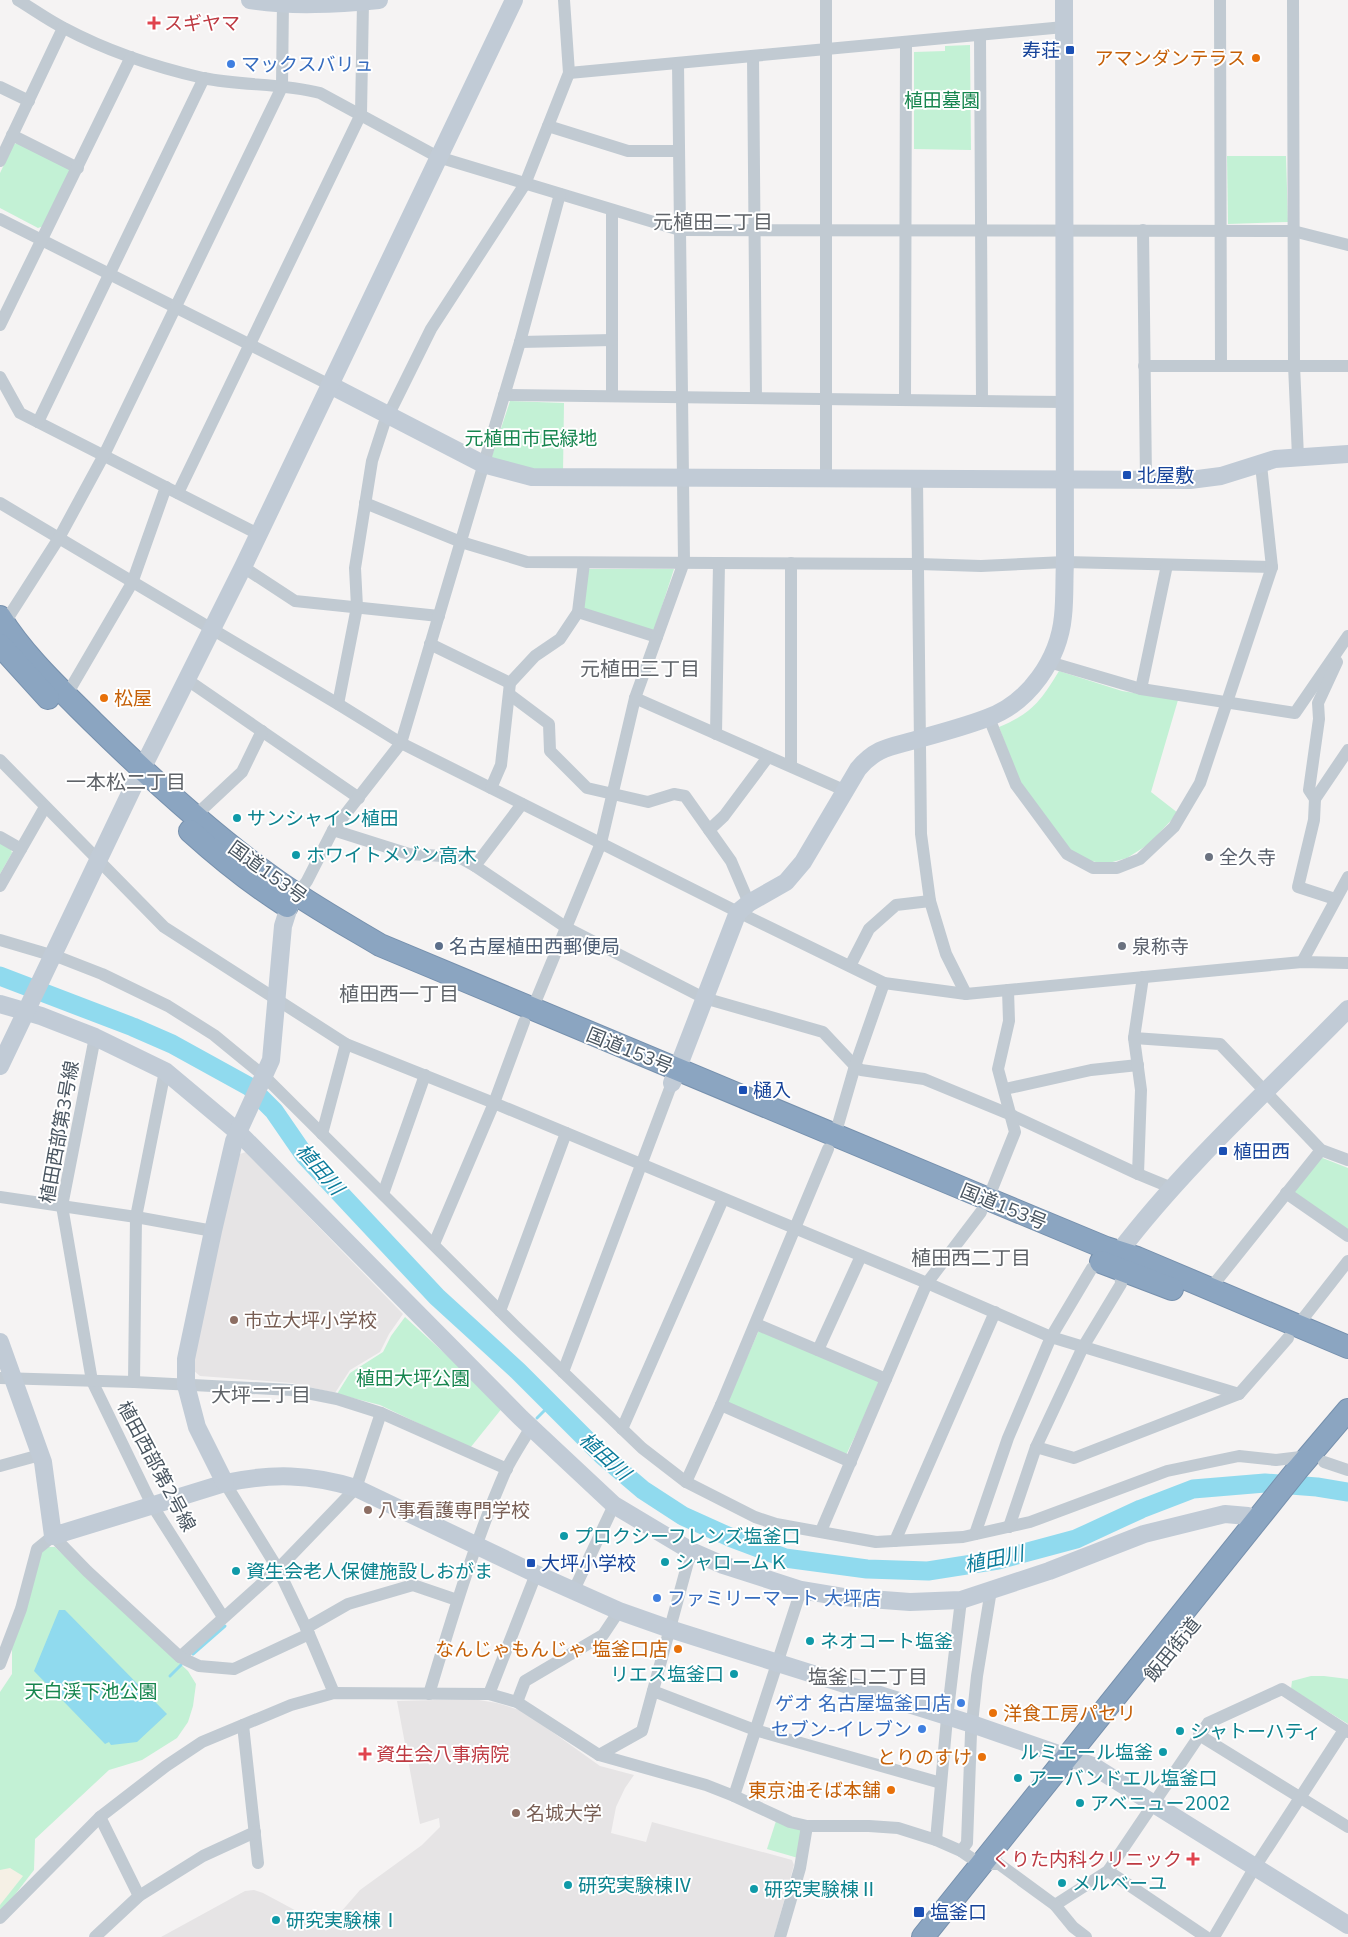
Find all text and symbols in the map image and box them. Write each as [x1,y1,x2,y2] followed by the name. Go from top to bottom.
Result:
[164,11,240,35] place label: スギヤマ
[148,17,160,29] marker: スギヤマ
[1022,38,1060,62] place label: 寿荘
[1064,44,1076,56] marker: 寿荘
[1094,46,1246,70] place label: アマンダンテラス
[241,52,373,76] place label: マックスバリュ
[1250,52,1262,64] marker: アマンダンテラス
[225,58,237,70] marker: マックスバリュ
[904,88,980,112] park label: 植田墓園
[653,209,773,234] district label: 元植田二丁目
[464,426,598,450] park label: 元植田市民緑地
[1137,463,1194,487] place label: 北屋敷
[1121,469,1133,481] marker: 北屋敷
[580,656,700,681] district label: 元植田三丁目
[114,686,152,710] place label: 松屋
[98,692,110,704] marker: 松屋
[66,769,186,794] district label: 一本松二丁目
[247,806,399,830] place label: サンシャイン植田
[231,812,243,824] marker: サンシャイン植田
[224,835,312,909] street label: 国道153号
[306,843,477,867] place label: ホワイトメゾン高木
[1219,845,1276,869] place label: 全久寺
[290,849,302,861] marker: ホワイトメゾン高木
[1203,851,1215,863] marker: 全久寺
[449,934,620,958] place label: 名古屋植田西郵便局
[1132,934,1189,958] place label: 泉称寺
[433,940,445,952] marker: 名古屋植田西郵便局
[1116,940,1128,952] marker: 泉称寺
[339,981,459,1006] district label: 植田西一丁目
[583,1022,677,1078] street label: 国道153号
[35,1059,83,1205] street label: 植田西部第3号線
[753,1078,791,1102] place label: 樋入
[737,1084,749,1096] marker: 樋入
[291,1138,351,1201] water label: 植田川
[1233,1139,1290,1163] place label: 植田西
[1217,1145,1229,1157] marker: 植田西
[957,1178,1051,1234] street label: 国道153号
[911,1245,1031,1270] district label: 植田西二丁目
[244,1308,377,1332] place label: 市立大坪小学校
[228,1314,240,1326] marker: 市立大坪小学校
[356,1366,470,1390] park label: 植田大坪公園
[211,1382,311,1407] district label: 大坪二丁目
[113,1397,201,1535] street label: 植田西部第2号線
[575,1426,637,1486] water label: 植田川
[378,1498,530,1522] place label: 八事看護専門学校
[362,1504,374,1516] marker: 八事看護専門学校
[574,1524,800,1548] place label: プロクシーフレンズ塩釜口
[558,1530,570,1542] marker: プロクシーフレンズ塩釜口
[962,1540,1028,1577] water label: 植田川
[675,1550,788,1574] place label: シャロームＫ
[541,1551,636,1575] place label: 大坪小学校
[659,1556,671,1568] marker: シャロームＫ
[525,1557,537,1569] marker: 大坪小学校
[246,1559,493,1583] place label: 資生会老人保健施設しおがま
[230,1565,242,1577] marker: 資生会老人保健施設しおがま
[667,1586,881,1610] place label: ファミリーマート 大坪店
[651,1592,663,1604] marker: ファミリーマート 大坪店
[1139,1612,1205,1686] street label: 飯田街道
[820,1629,953,1653] place label: ネオコート塩釜
[804,1635,816,1647] marker: ネオコート塩釜
[435,1637,668,1661] place label: なんじゃもんじゃ 塩釜口店
[672,1643,684,1655] marker: なんじゃもんじゃ 塩釜口店
[610,1662,724,1686] place label: リエス塩釜口
[808,1664,928,1689] district label: 塩釜口二丁目
[728,1668,740,1680] marker: リエス塩釜口
[24,1679,158,1703] park label: 天白渓下池公園
[775,1691,951,1715] place label: ゲオ 名古屋塩釜口店
[955,1697,967,1709] marker: ゲオ 名古屋塩釜口店
[1003,1701,1136,1725] place label: 洋食工房パセリ
[987,1707,999,1719] marker: 洋食工房パセリ
[771,1717,912,1741] place label: セブン-イレブン
[1190,1719,1321,1743] place label: シャトーハティ
[916,1723,928,1735] marker: セブン-イレブン
[1174,1725,1186,1737] marker: シャトーハティ
[1020,1740,1153,1764] place label: ルミエール塩釜
[376,1742,509,1766] place label: 資生会八事病院
[877,1745,972,1769] place label: とりのすけ
[1157,1746,1169,1758] marker: ルミエール塩釜
[358,1747,372,1761] marker: 資生会八事病院
[976,1751,988,1763] marker: とりのすけ
[1028,1766,1218,1790] place label: アーバンドエル塩釜口
[1012,1772,1024,1784] marker: アーバンドエル塩釜口
[748,1778,881,1802] place label: 東京油そば本舗
[885,1784,897,1796] marker: 東京油そば本舗
[1090,1791,1230,1815] place label: アベニュー2002
[1074,1797,1086,1809] marker: アベニュー2002
[526,1801,602,1825] place label: 名城大学
[510,1807,522,1819] marker: 名城大学
[992,1847,1182,1871] place label: くりた内科クリニック
[1186,1852,1200,1866] marker: くりた内科クリニック
[1072,1871,1167,1895] place label: メルベーユ
[578,1873,692,1897] place label: 研究実験棟Ⅳ
[764,1877,878,1901] place label: 研究実験棟Ⅱ
[1056,1877,1068,1889] marker: メルベーユ
[562,1879,574,1891] marker: 研究実験棟Ⅳ
[748,1883,760,1895] marker: 研究実験棟Ⅱ
[930,1900,987,1924] place label: 塩釜口
[912,1905,926,1919] marker: 塩釜口
[286,1908,400,1932] place label: 研究実験棟Ⅰ
[270,1914,282,1926] marker: 研究実験棟Ⅰ

